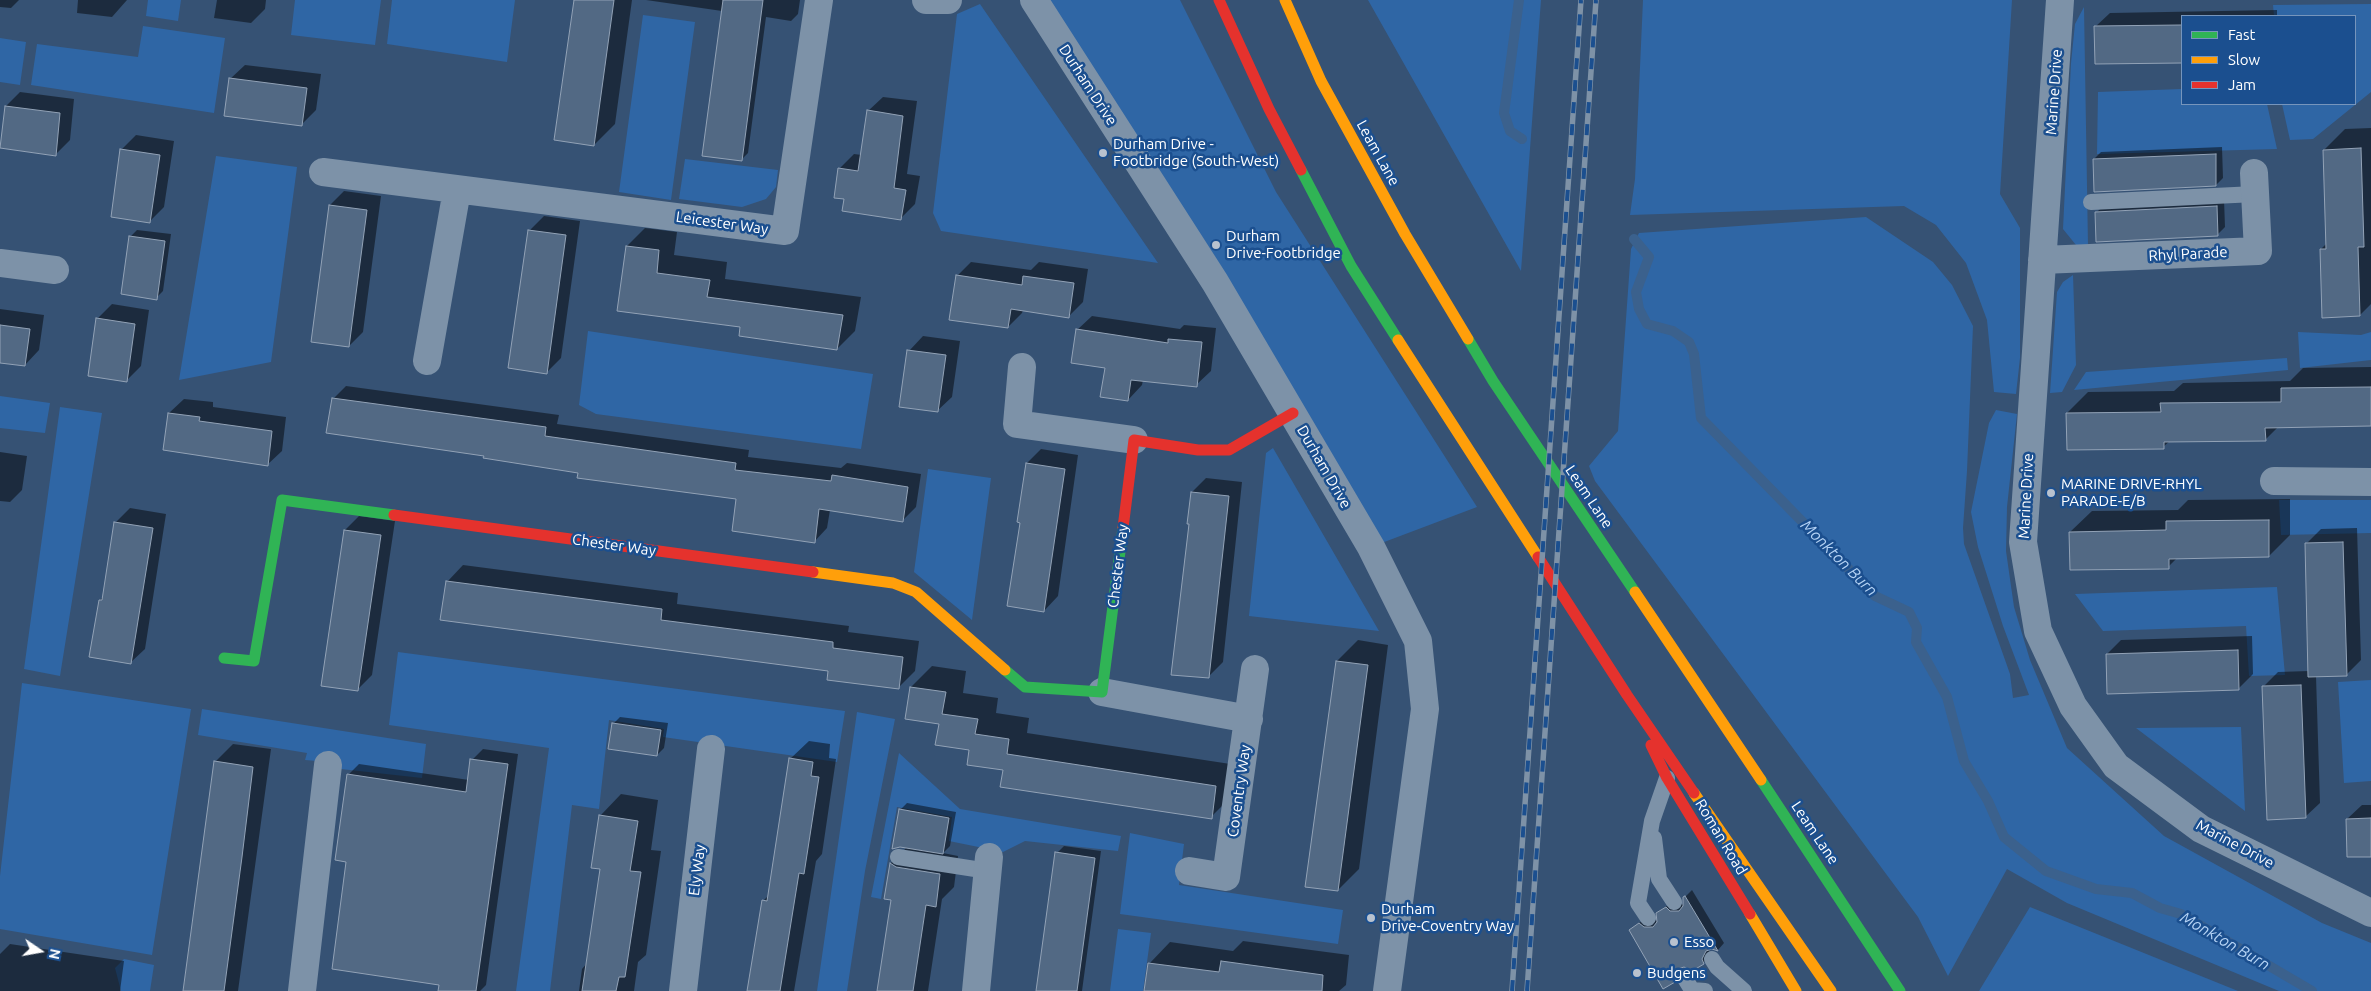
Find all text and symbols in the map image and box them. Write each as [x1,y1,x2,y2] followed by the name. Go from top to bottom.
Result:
[2181,15,2356,105] legend
[2228,26,2255,43] text: Fast
[1055,41,1121,129] street label: Durham Drive
[2042,49,2066,135] street label: Marine Drive
[2228,51,2260,68] text: Slow
[2228,76,2256,93] text: Jam
[1353,117,1403,189] street label: Leam Lane
[1113,135,1279,170] place label: Durham Drive - Footbridge (South-West)
[1097,147,1109,159] marker: Durham Drive - Footbridge (South-West)
[675,208,769,238] street label: Leicester Way
[1226,227,1341,262] place label: Durham Drive-Footbridge
[1210,239,1222,251] marker: Durham Drive-Footbridge
[2148,243,2228,265] street label: Rhyl Parade
[1293,422,1355,512] street label: Durham Drive
[2015,453,2037,539] street label: Marine Drive
[1561,462,1617,532] street label: Leam Lane
[2061,475,2202,510] place label: MARINE DRIVE-RHYL PARADE-E/B
[2045,487,2057,499] marker: MARINE DRIVE-RHYL PARADE-E/B
[1797,516,1881,600] water label: Monkton Burn
[1104,523,1132,609] street label: Chester Way
[571,530,657,560] street label: Chester Way
[1224,744,1254,838] street label: Coventry Way
[1691,796,1751,878] street label: Roman Road
[1787,798,1843,868] street label: Leam Lane
[2193,816,2277,872] street label: Marine Drive
[685,843,709,897] street label: Ely Way
[1381,900,1514,935] place label: Durham Drive-Coventry Way
[2177,908,2273,974] water label: Monkton Burn
[1365,912,1377,924] marker: Durham Drive-Coventry Way
[15,926,65,976] north arrow
[1684,933,1714,951] place label: Esso
[1668,936,1680,948] marker: Esso
[46,947,64,961] text: N
[1647,964,1706,982] place label: Budgens
[1631,967,1643,979] marker: Budgens

